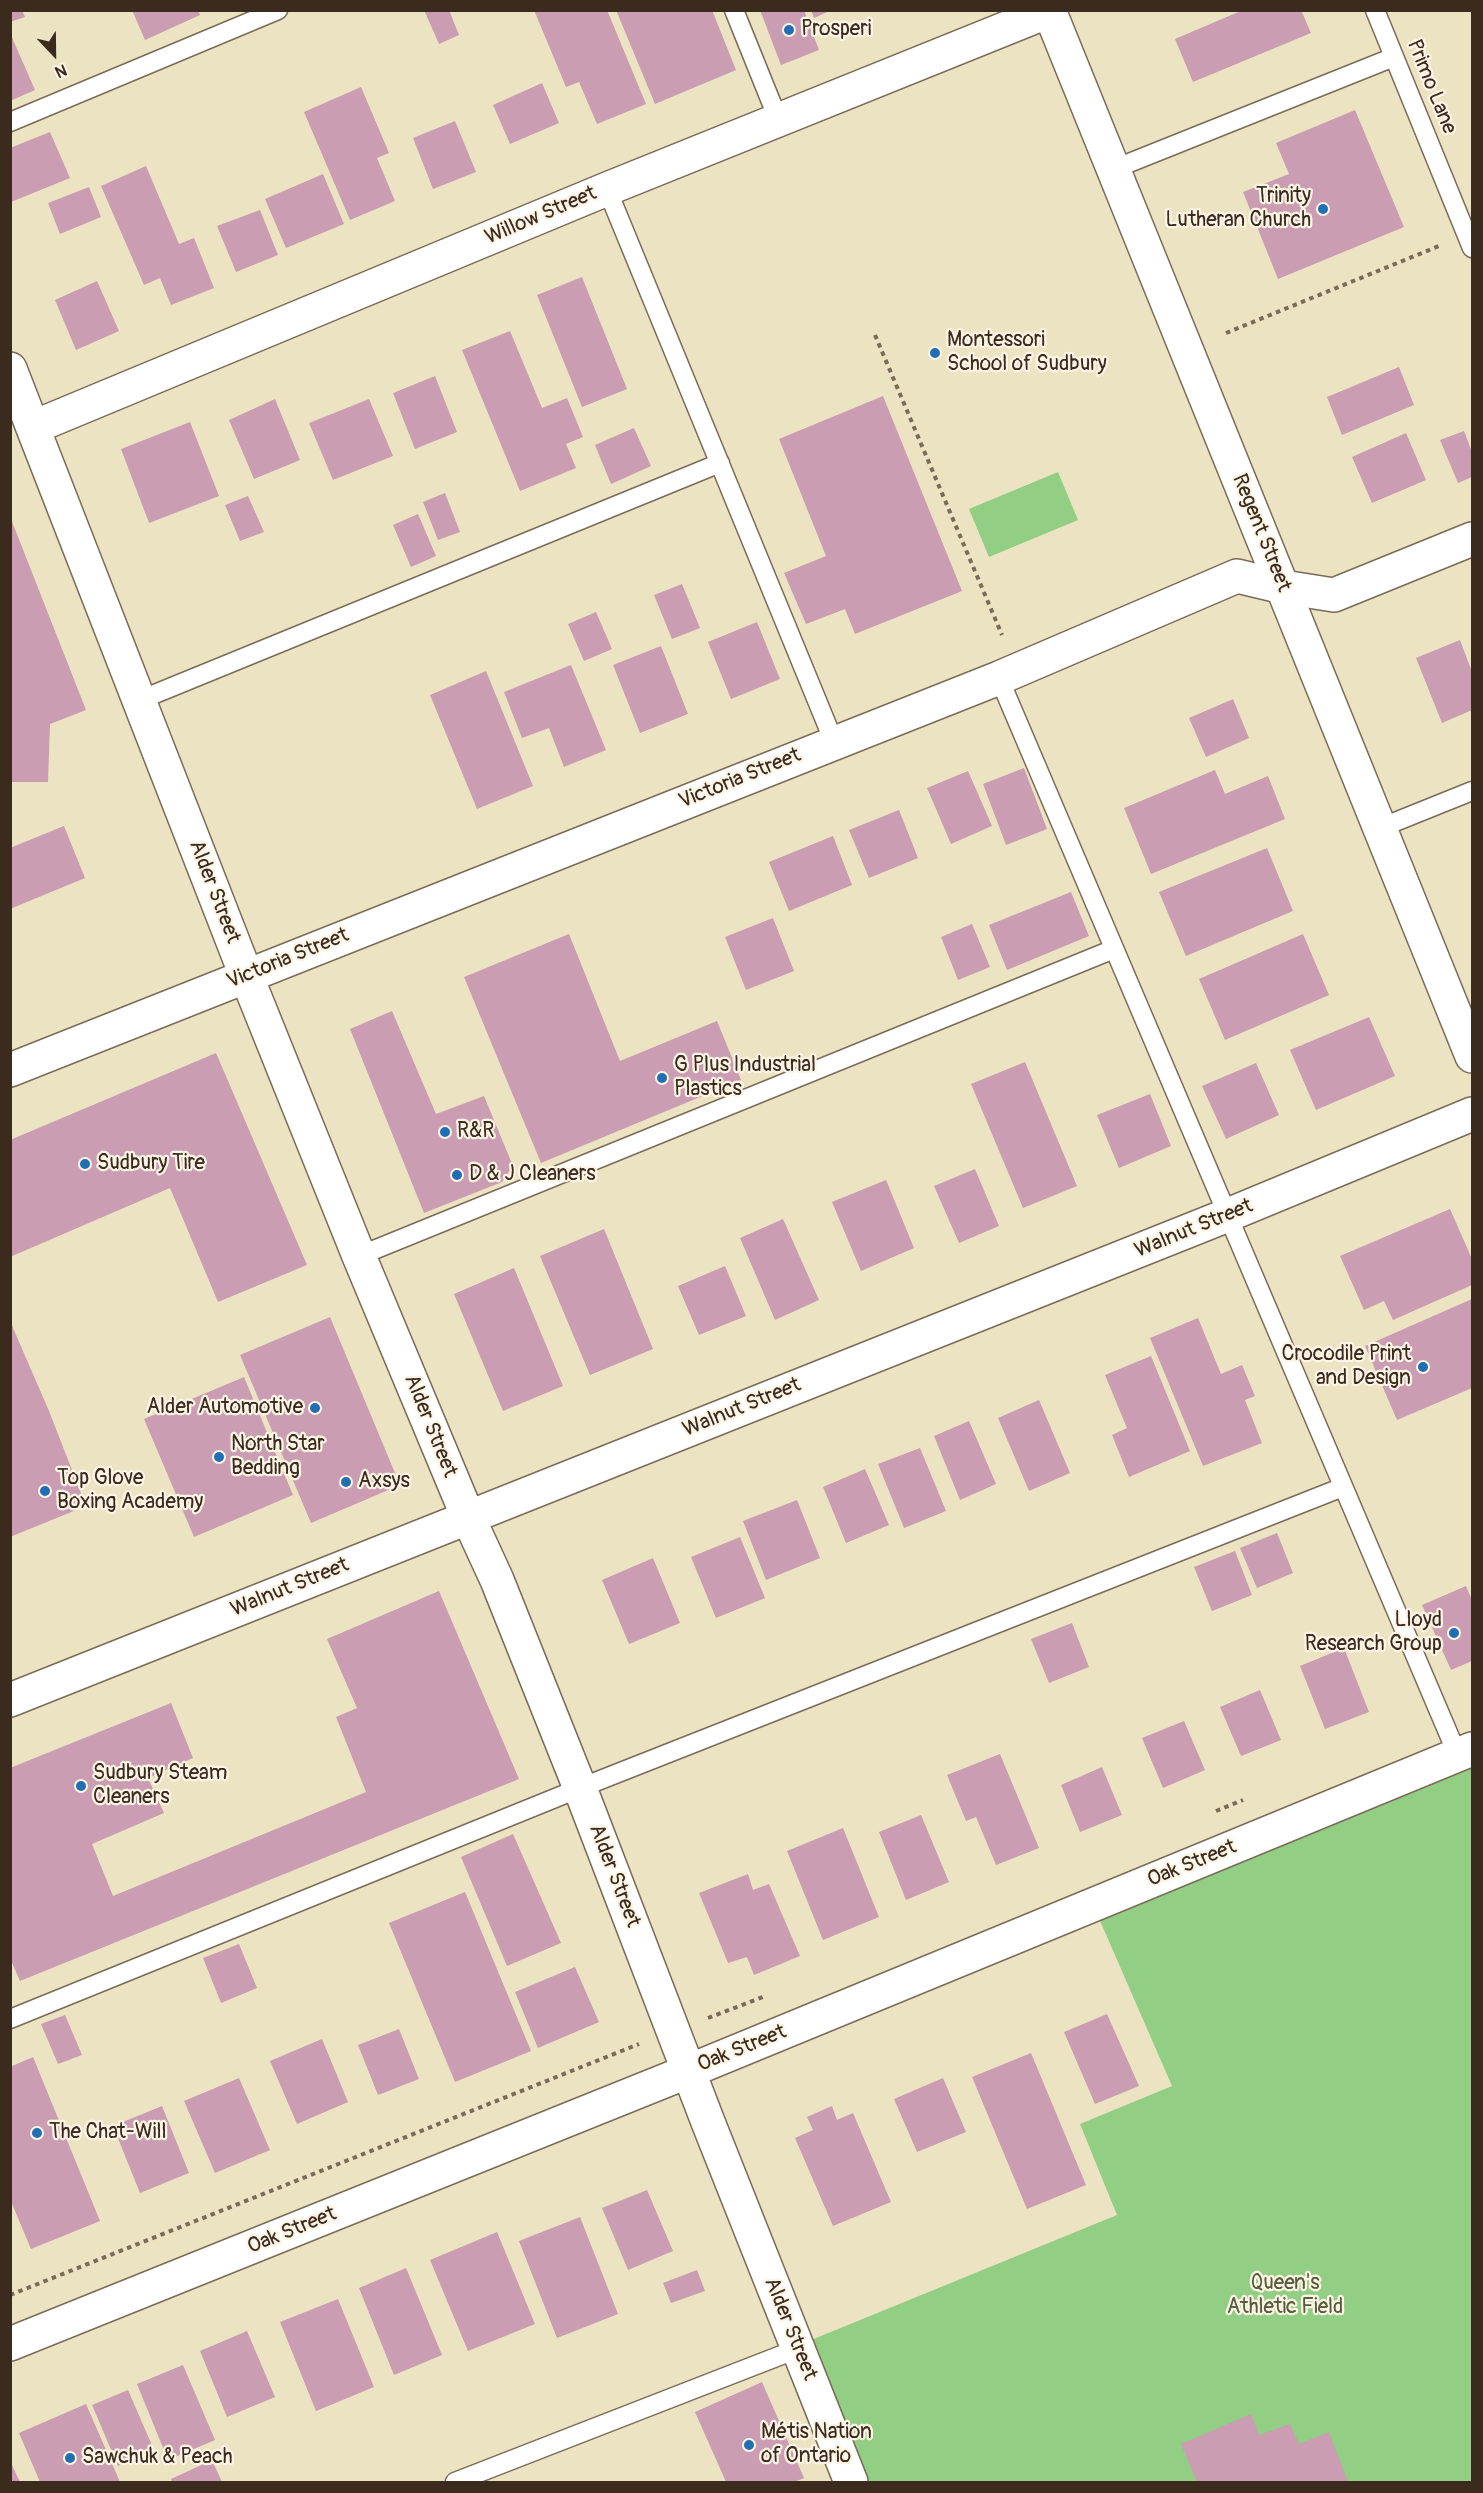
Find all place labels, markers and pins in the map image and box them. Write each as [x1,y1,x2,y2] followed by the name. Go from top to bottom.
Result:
[801,17,871,43] place label: Prosperi
[782,23,796,37] marker: Prosperi
[1165,184,1311,234] place label: Trinity Lutheran Church
[1316,202,1330,216] marker: Trinity Lutheran Church
[947,328,1107,378] place label: Montessori School of Sudbury
[928,346,942,360] marker: Montessori School of Sudbury
[674,1053,816,1103] place label: G Plus Industrial Plastics
[655,1071,669,1085] marker: G Plus Industrial Plastics
[457,1119,494,1145] place label: R&R
[438,1125,452,1139] marker: R&R
[97,1151,205,1177] place label: Sudbury Tire
[78,1157,92,1171] marker: Sudbury Tire
[469,1162,596,1188] place label: D & J Cleaners
[450,1168,464,1182] marker: D & J Cleaners
[1281,1342,1411,1392] place label: Crocodile Print and Design
[1416,1360,1430,1374] marker: Crocodile Print and Design
[146,1395,303,1421] place label: Alder Automotive
[308,1401,322,1415] marker: Alder Automotive
[231,1432,325,1482] place label: North Star Bedding
[212,1450,226,1464] marker: North Star Bedding
[57,1466,203,1516] place label: Top Glove Boxing Academy
[358,1469,410,1495] place label: Axsys
[339,1475,353,1489] marker: Axsys
[38,1484,52,1498] marker: Top Glove Boxing Academy
[1305,1608,1442,1658] place label: Lloyd Research Group
[1447,1626,1461,1640] marker: Lloyd Research Group
[93,1761,227,1811] place label: Sudbury Steam Cleaners
[74,1779,88,1793] marker: Sudbury Steam Cleaners
[49,2120,166,2146] place label: The Chat-Will
[30,2126,44,2140] marker: The Chat-Will
[761,2420,872,2470] place label: Métis Nation of Ontario
[742,2438,756,2452] marker: Métis Nation of Ontario
[82,2445,233,2471] place label: Sawchuk & Peach
[63,2451,77,2465] marker: Sawchuk & Peach

